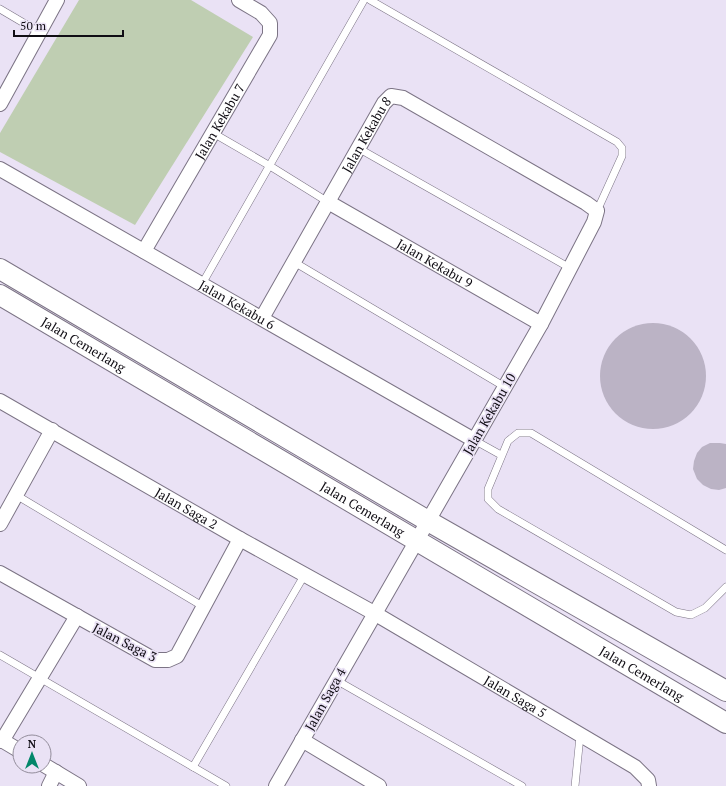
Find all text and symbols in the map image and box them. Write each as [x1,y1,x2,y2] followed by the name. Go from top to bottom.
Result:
[14,12,123,38] scale bar
[20,18,47,33] text: 50 m
[190,80,249,163] street label: Jalan Kekabu 7
[337,92,395,176] street label: Jalan Kekabu 8
[394,234,476,292] street label: Jalan Kekabu 9
[196,276,278,333] street label: Jalan Kekabu 6
[38,312,129,376] street label: Jalan Cemerlang
[458,370,520,458] street label: Jalan Kekabu 10
[317,477,408,541] street label: Jalan Cemerlang
[152,483,221,533] street label: Jalan Saga 2
[90,618,160,666] street label: Jalan Saga 3
[596,641,687,705] street label: Jalan Cemerlang
[300,664,350,734] street label: Jalan Saga 4
[481,671,550,722] street label: Jalan Saga 5
[12,734,52,774] north arrow
[28,737,37,751] text: N

